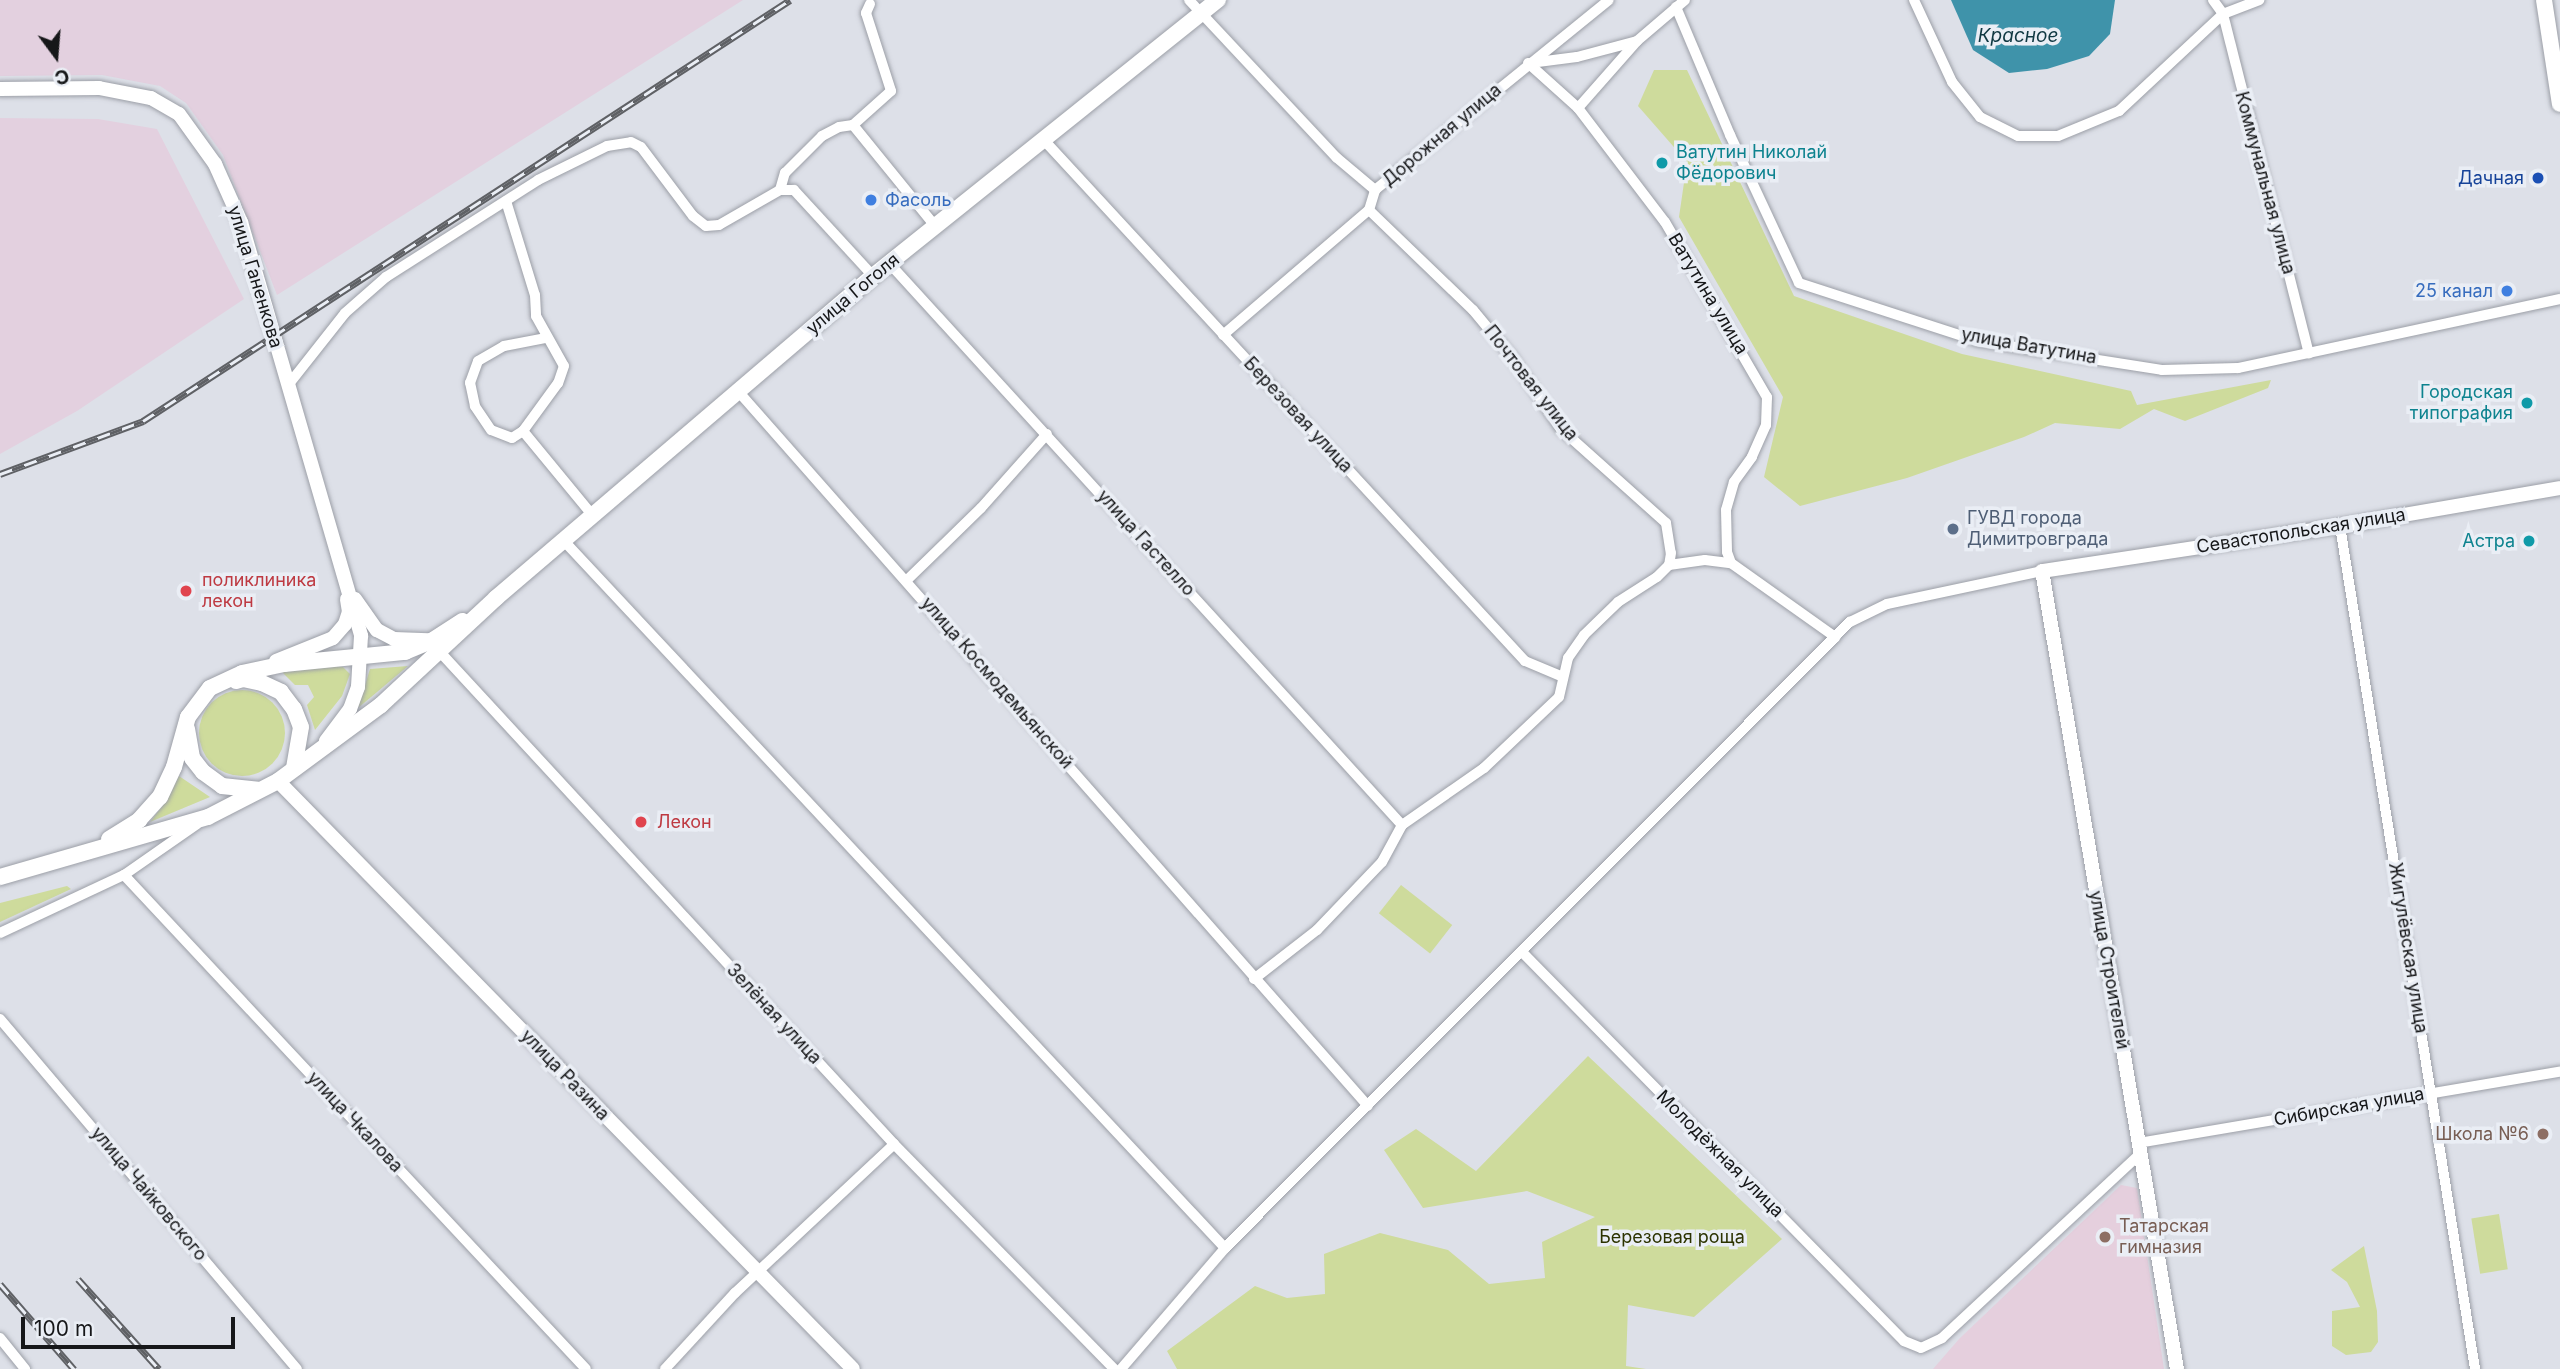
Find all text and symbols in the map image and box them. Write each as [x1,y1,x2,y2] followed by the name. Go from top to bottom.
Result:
[21,21,91,91] north arrow
[1978,25,2058,47] water label: Красное
[52,64,72,90] text: С
[1378,79,1506,191] street label: Дорожная улица
[2230,89,2300,277] street label: Коммунальная улица
[1676,142,1827,184] place label: Ватутин Николай Фёдорович
[1654,155,1670,171] marker: Ватутин Николай Фёдорович
[2458,167,2524,189] place label: Дачная
[2530,170,2546,186] marker: Дачная
[885,189,951,211] place label: Фасоль
[863,192,879,208] marker: Фасоль
[223,203,287,351] street label: улица Ганенкова
[1663,230,1753,358] street label: Ватутина улица
[802,249,904,339] street label: улица Гоголя
[2415,280,2493,302] place label: 25 канал
[2499,283,2515,299] marker: 25 канал
[1479,321,1583,445] street label: Почтовая улица
[1960,323,2098,369] street label: улица Ватутина
[1239,353,1357,477] street label: Березовая улица
[2410,382,2513,424] place label: Городская типография
[2519,395,2535,411] marker: Городская типография
[1093,485,1199,601] street label: улица Гастелло
[2195,504,2407,558] street label: Севастопольская улица
[1967,508,2108,550] place label: ГУВД города Димитровграда
[1945,521,1961,537] marker: ГУВД города Димитровграда
[2462,530,2515,552] place label: Астра
[2521,533,2537,549] marker: Астра
[202,570,316,612] place label: поликлиника лекон
[176,581,196,601] marker: поликлиника лекон
[916,593,1078,773] street label: улица Космодемьянской
[657,811,712,833] place label: Лекон
[631,812,651,832] marker: Лекон
[2384,861,2432,1035] street label: Жигулёвская улица
[2084,889,2134,1051] street label: улица Строителей
[722,959,826,1069] street label: Зелёная улица
[516,1025,614,1125] street label: улица Разина
[303,1067,407,1177] street label: улица Чкалова
[2272,1083,2426,1131] street label: Сибирская улица
[1652,1086,1788,1222] street label: Молодёжная улица
[87,1122,211,1266] street label: улица Чайковского
[2435,1123,2529,1145] place label: Школа №6
[2535,1126,2551,1142] marker: Школа №6
[2119,1216,2209,1258] place label: Татарская гимназия
[1599,1226,1745,1248] park label: Березовая роща
[2097,1229,2113,1245] marker: Татарская гимназия
[24,1302,238,1346] scale bar
[34,1316,93,1341] text: 100 m

